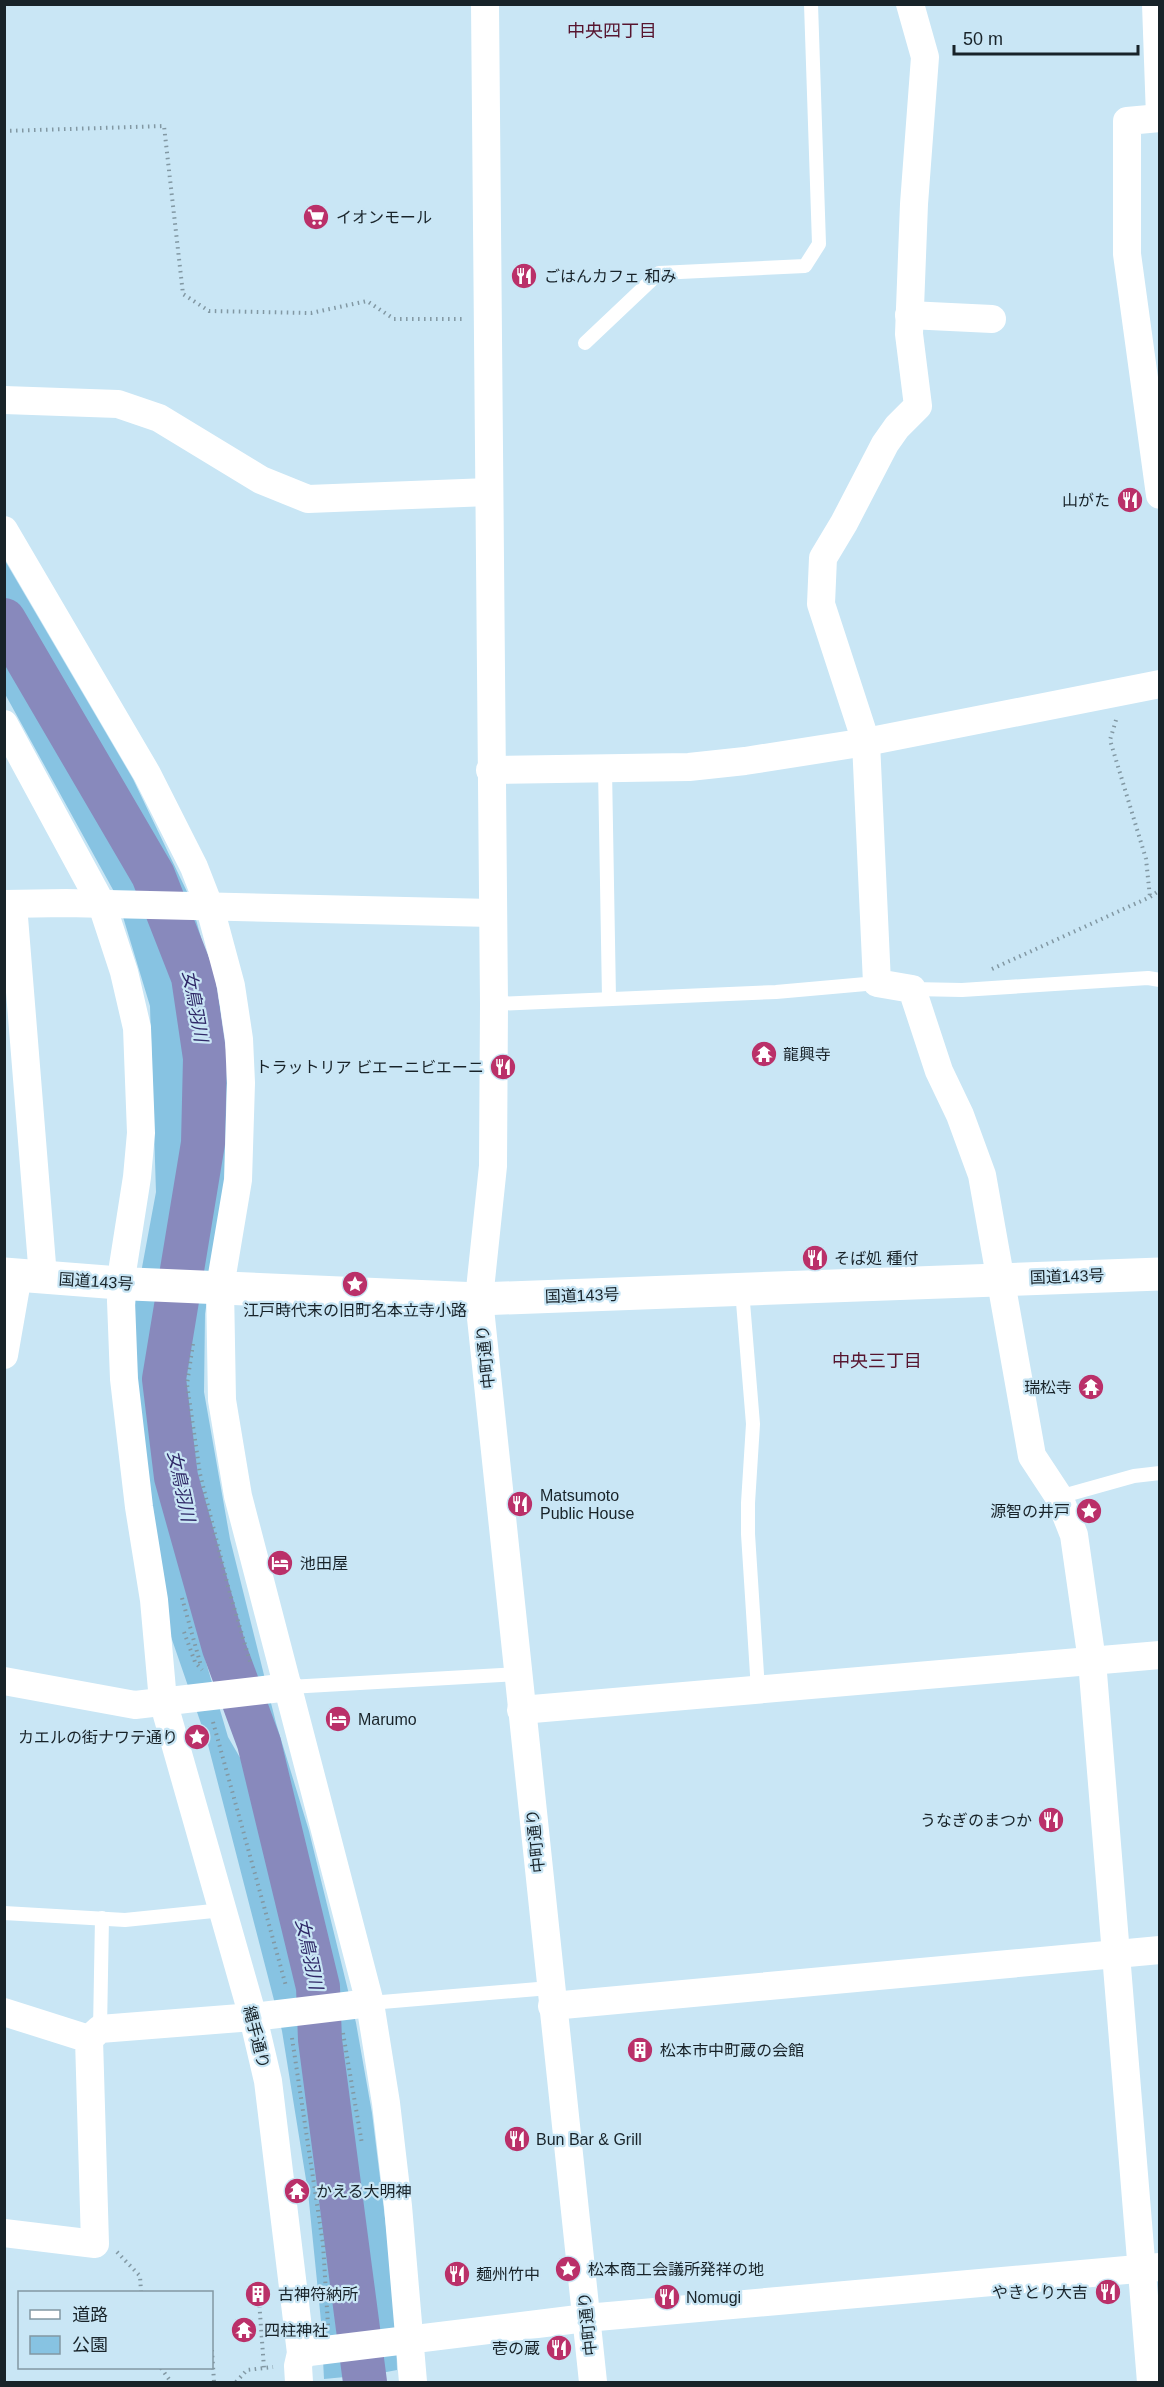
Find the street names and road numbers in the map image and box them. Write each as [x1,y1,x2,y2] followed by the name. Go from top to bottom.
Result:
[1029,1267,1105,1286] street label: 国道143号
[58,1270,134,1293] street label: 国道143号
[544,1286,620,1305] street label: 国道143号
[474,1324,497,1390] street label: 中町通り
[524,1808,547,1874] street label: 中町通り
[241,2004,273,2070] street label: 縄手通り
[576,2291,599,2357] street label: 中町通り

